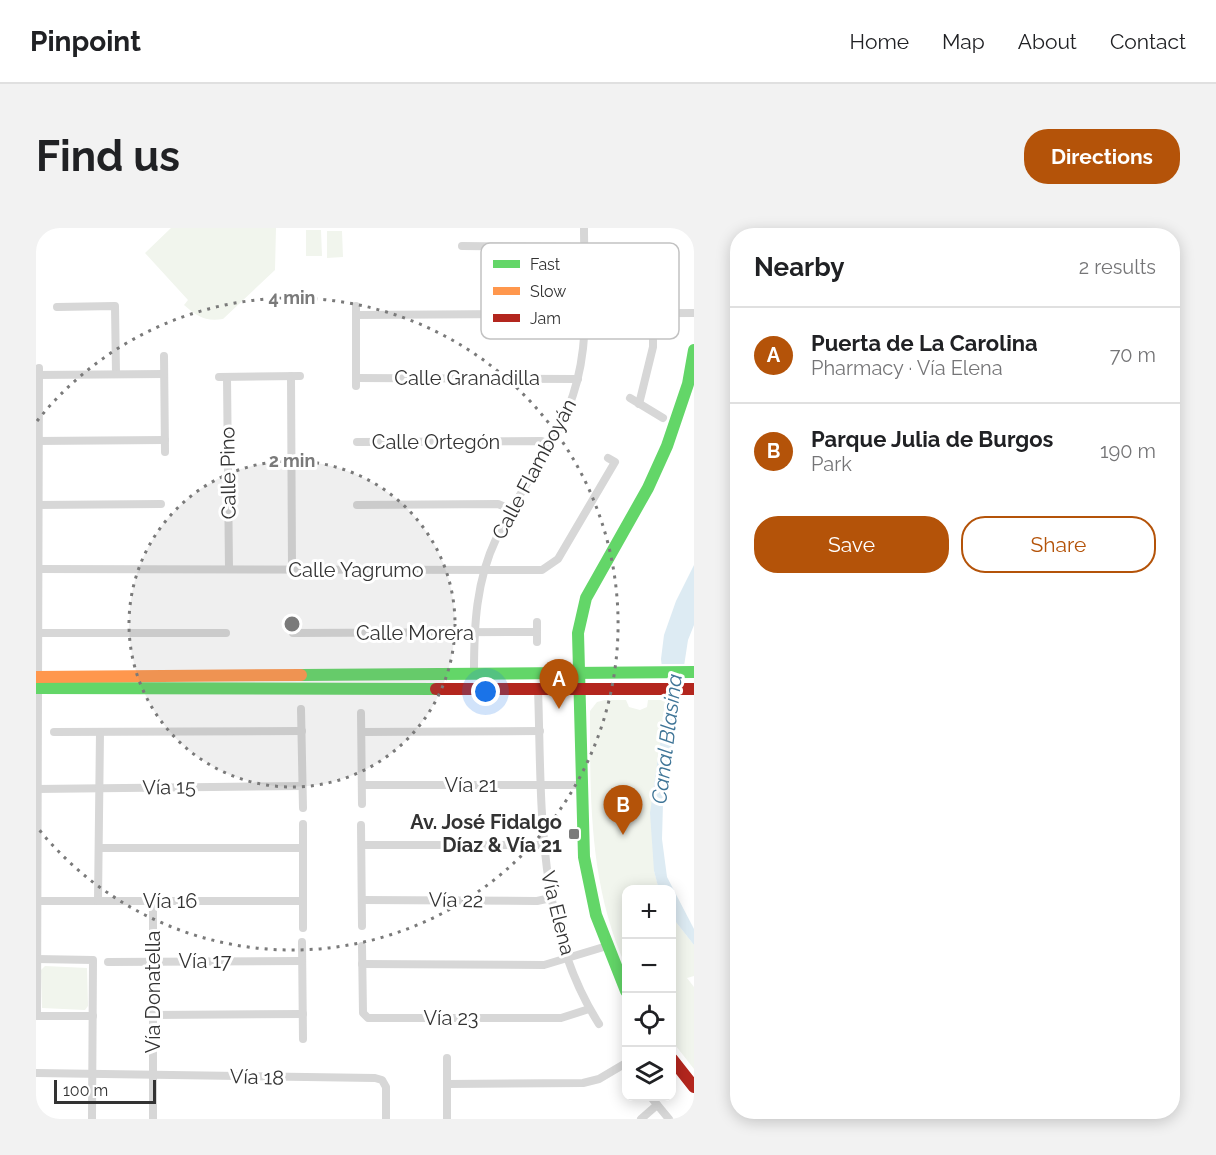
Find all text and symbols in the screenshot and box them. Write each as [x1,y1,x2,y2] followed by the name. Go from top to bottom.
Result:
[30,25,141,58] text: Pinpoint
[850,29,909,54] text: Home
[942,29,985,54] text: Map
[1018,29,1077,54] text: About
[1110,29,1186,54] text: Contact
[1024,129,1180,184] button: Directions
[36,132,180,181] text: Find us
[481,243,679,339] legend
[754,252,844,282] text: Nearby
[530,255,561,274] text: Fast
[1079,255,1156,279] text: 2 results
[530,282,566,301] text: Slow
[269,287,315,308] text: 4 min
[530,309,561,328] text: Jam
[811,330,1038,356] text: Puerta de La Carolina
[767,343,780,367] text: A
[1110,343,1156,367] text: 70 m
[811,356,1003,380] text: Pharmacy · Vía Elena
[394,366,540,390] street label: Calle Granadilla
[487,395,581,543] street label: Calle Flamboyán
[215,426,241,520] street label: Calle Pino
[811,426,1053,452] text: Parque Julia de Burgos
[372,430,500,454] street label: Calle Ortegón
[767,439,780,463] text: B
[1100,439,1156,463] text: 190 m
[269,450,315,471] text: 2 min
[811,452,852,476] text: Park
[754,516,949,573] button: Save
[961,516,1156,573] button: Share
[288,558,424,582] street label: Calle Yagrumo
[282,614,302,634] centre of rings
[356,621,474,645] street label: Calle Morera
[540,660,578,709] pin: A
[646,672,687,805] water label: Canal Blasina
[471,677,500,706] your location
[445,773,498,797] street label: Vía 21
[142,775,196,799] street label: Vía 15
[604,786,642,835] pin: B
[410,810,562,857] place label: Av. José Fidalgo Díaz & Vía 21
[567,827,581,841] marker: Av. José Fidalgo Díaz & Vía 21
[536,868,580,958] street label: Vía Elena
[622,885,676,1101] map controls
[622,885,676,939] button: +
[428,888,484,912] street label: Vía 22
[143,889,197,913] street label: Vía 16
[141,931,165,1053] street label: Vía Donatella
[622,939,676,993] button: −
[178,949,232,973] street label: Vía 17
[622,993,676,1047] button: locate
[423,1006,479,1030] street label: Vía 23
[622,1047,676,1101] button: layers
[229,1064,285,1090] street label: Vía 18
[54,1077,156,1104] scale bar
[63,1081,108,1100] text: 100 m

